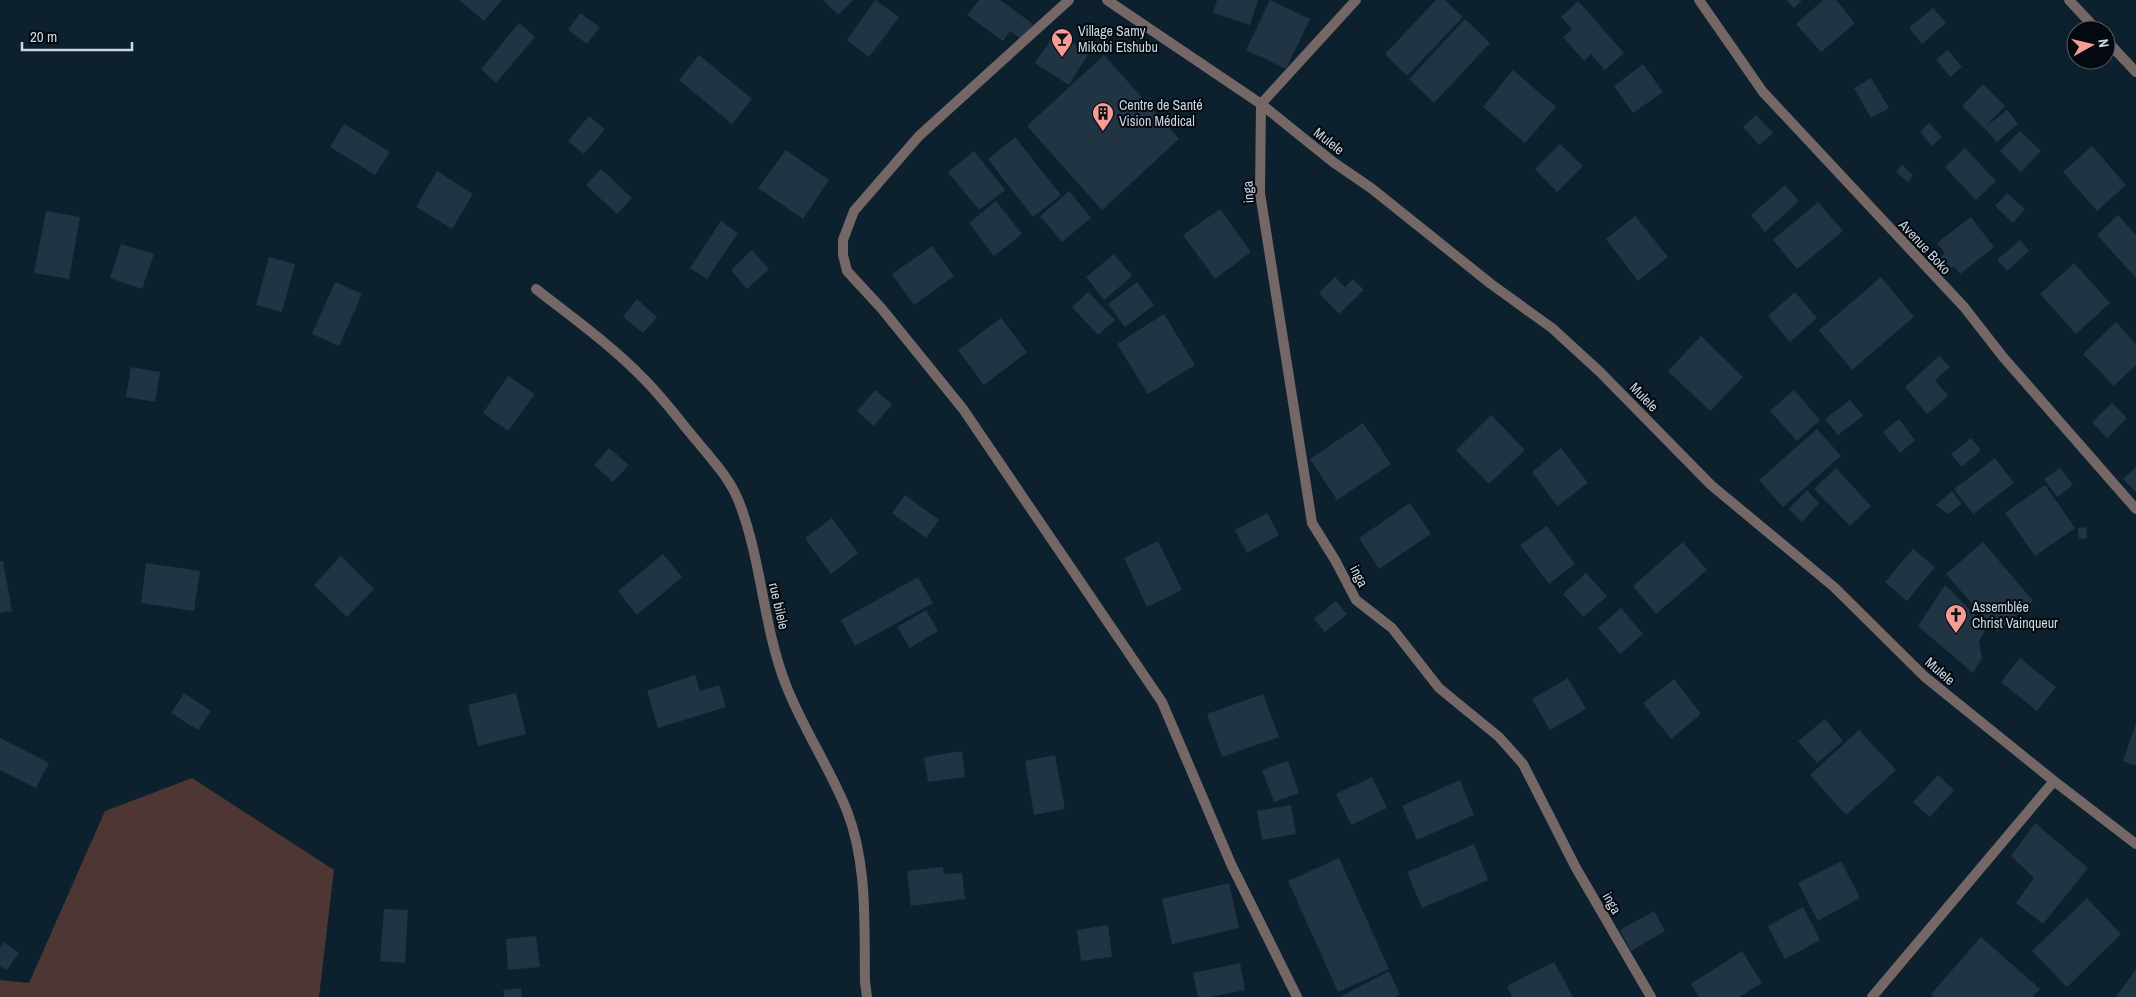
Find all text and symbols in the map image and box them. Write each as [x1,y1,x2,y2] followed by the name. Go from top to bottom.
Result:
[22,20,132,52] scale bar
[2066,20,2116,70] north arrow
[1078,22,1158,56] place label: Village Samy Mikobi Etshubu
[30,26,57,47] text: 20 m
[1050,27,1074,58] bar icon: Village Samy Mikobi Etshubu
[2094,38,2113,49] text: N
[1119,96,1203,130] place label: Centre de Santé Vision Médical
[1091,101,1115,132] building icon: Centre de Santé Vision Médical
[1310,123,1348,159] street label: Mulele
[1238,180,1258,204] street label: inga
[1895,215,1955,278] street label: Avenue Boko
[1626,379,1662,415] street label: Mulele
[1346,562,1372,591] street label: inga
[765,581,793,631] street label: rue bilele
[1971,598,2058,632] place label: Assemblée Christ Vainqueur
[1944,603,1968,634] church icon: Assemblée Christ Vainqueur
[1921,653,1959,689] street label: Mulele
[1599,889,1626,918] street label: inga

